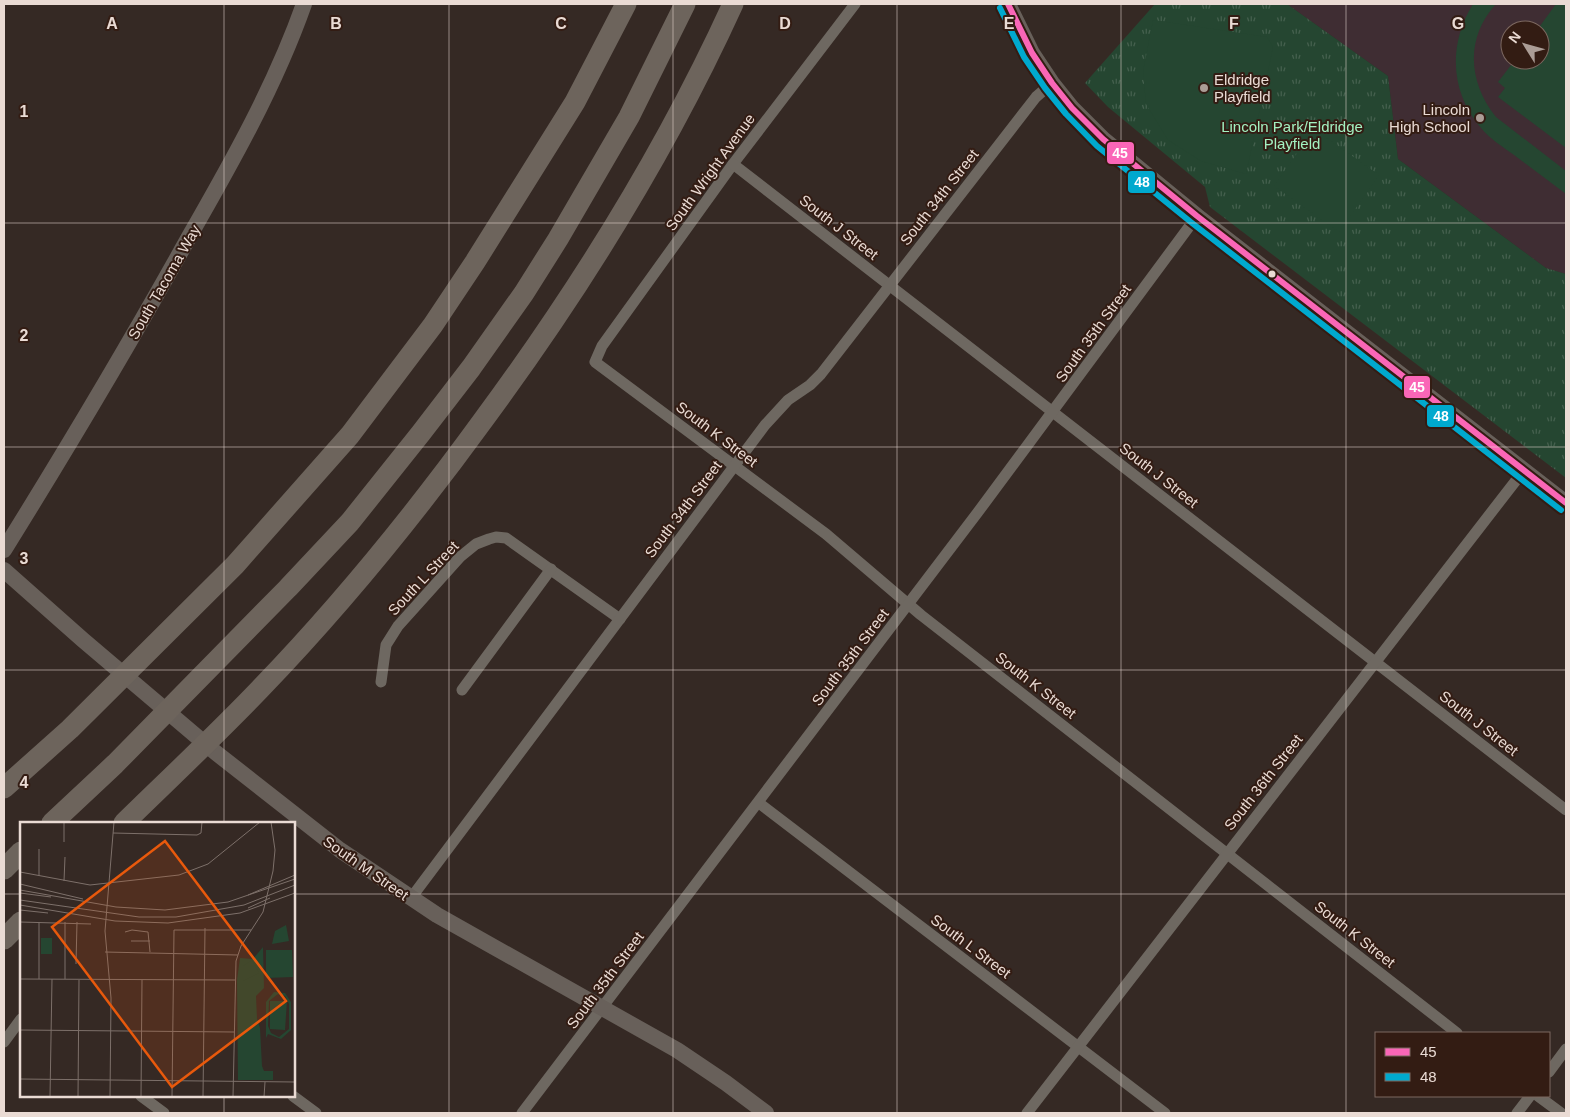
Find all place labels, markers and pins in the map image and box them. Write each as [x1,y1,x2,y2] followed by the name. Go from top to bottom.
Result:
[1214,71,1271,105] place label: Eldridge Playfield
[1198,82,1210,94] marker: Eldridge Playfield
[1389,101,1470,135] place label: Lincoln High School
[1474,112,1486,124] marker: Lincoln High School
[1267,269,1277,279] unlabelled marker

